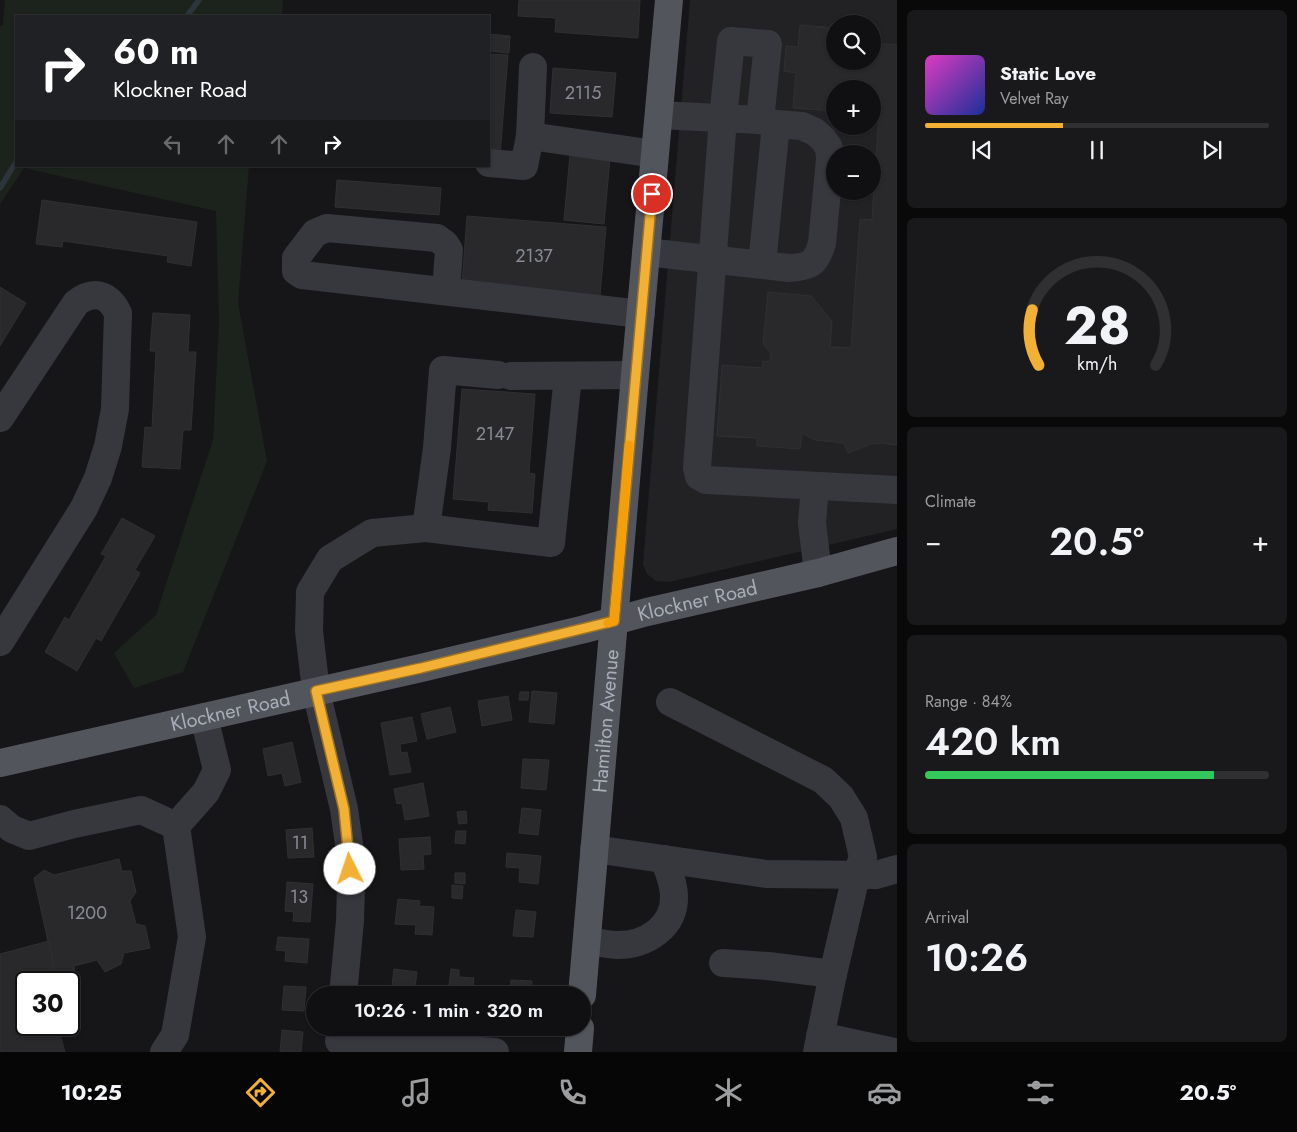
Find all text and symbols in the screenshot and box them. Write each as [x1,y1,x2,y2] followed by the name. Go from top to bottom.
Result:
[826,15,881,200] map controls
[826,15,881,70] button: search
[113,27,199,77] text: 60 m
[30,35,95,100] icon: right
[1000,60,1096,87] text: Static Love
[113,73,247,105] text: Klockner Road
[565,80,601,106] house number: 2115
[826,80,881,135] button: +
[1000,87,1069,110] text: Velvet Ray
[159,130,187,158] icon: left
[212,130,240,158] icon: ahead
[265,130,293,158] icon: ahead
[318,130,346,158] icon: right
[968,136,996,164] icon: previous
[1083,136,1111,164] icon: pause
[1198,136,1226,164] icon: next
[826,145,881,200] button: −
[631,173,673,215] pin
[638,180,666,208] icon: arrive
[515,243,553,269] house number: 2137
[1064,288,1130,364] text: 28
[1077,351,1117,377] text: km/h
[476,421,515,447] house number: 2147
[925,490,976,513] text: Climate
[1049,514,1144,569] text: 20.5°
[925,521,942,562] text: −
[1252,521,1269,562] text: +
[634,573,760,629] street label: Klockner Road
[585,648,626,794] street label: Hamilton Avenue
[168,684,293,739] street label: Klockner Road
[925,690,1012,713] text: Range · 84%
[925,714,1061,769] text: 420 km
[292,830,308,856] house number: 11
[323,842,375,894] position arrow
[290,884,308,910] house number: 13
[67,900,107,926] house number: 1200
[925,906,969,929] text: Arrival
[925,930,1028,985] text: 10:26
[15,971,80,1036] speed limit sign: 30
[354,997,543,1024] text: 10:26 · 1 min · 320 m
[243,1075,278,1110] icon: directions
[399,1075,434,1110] icon: music
[555,1075,590,1110] icon: phone
[711,1075,746,1110] icon: climate
[867,1075,902,1110] icon: car
[1023,1075,1058,1110] icon: filters
[61,1076,122,1108] text: 10:25
[1180,1076,1236,1108] text: 20.5°

